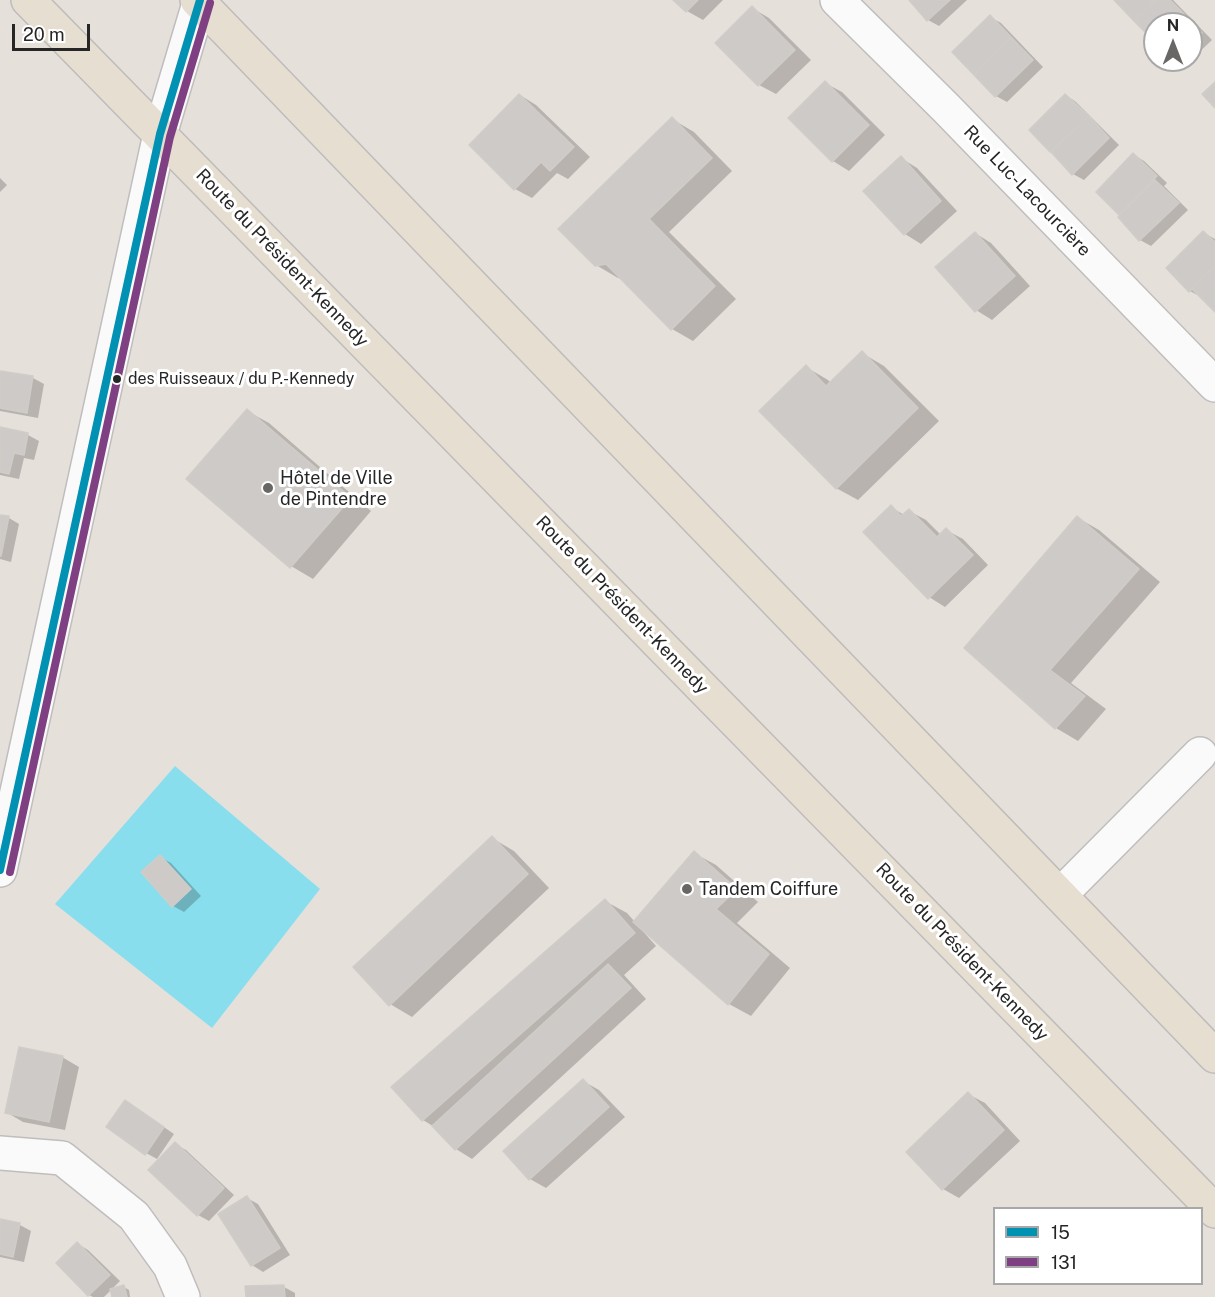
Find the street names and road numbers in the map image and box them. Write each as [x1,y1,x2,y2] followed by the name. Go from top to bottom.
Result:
[959,121,1095,261] street label: Rue Luc-Lacourcière
[191,165,373,351] street label: Route du Président-Kennedy
[531,512,713,698] street label: Route du Président-Kennedy
[871,859,1053,1045] street label: Route du Président-Kennedy

